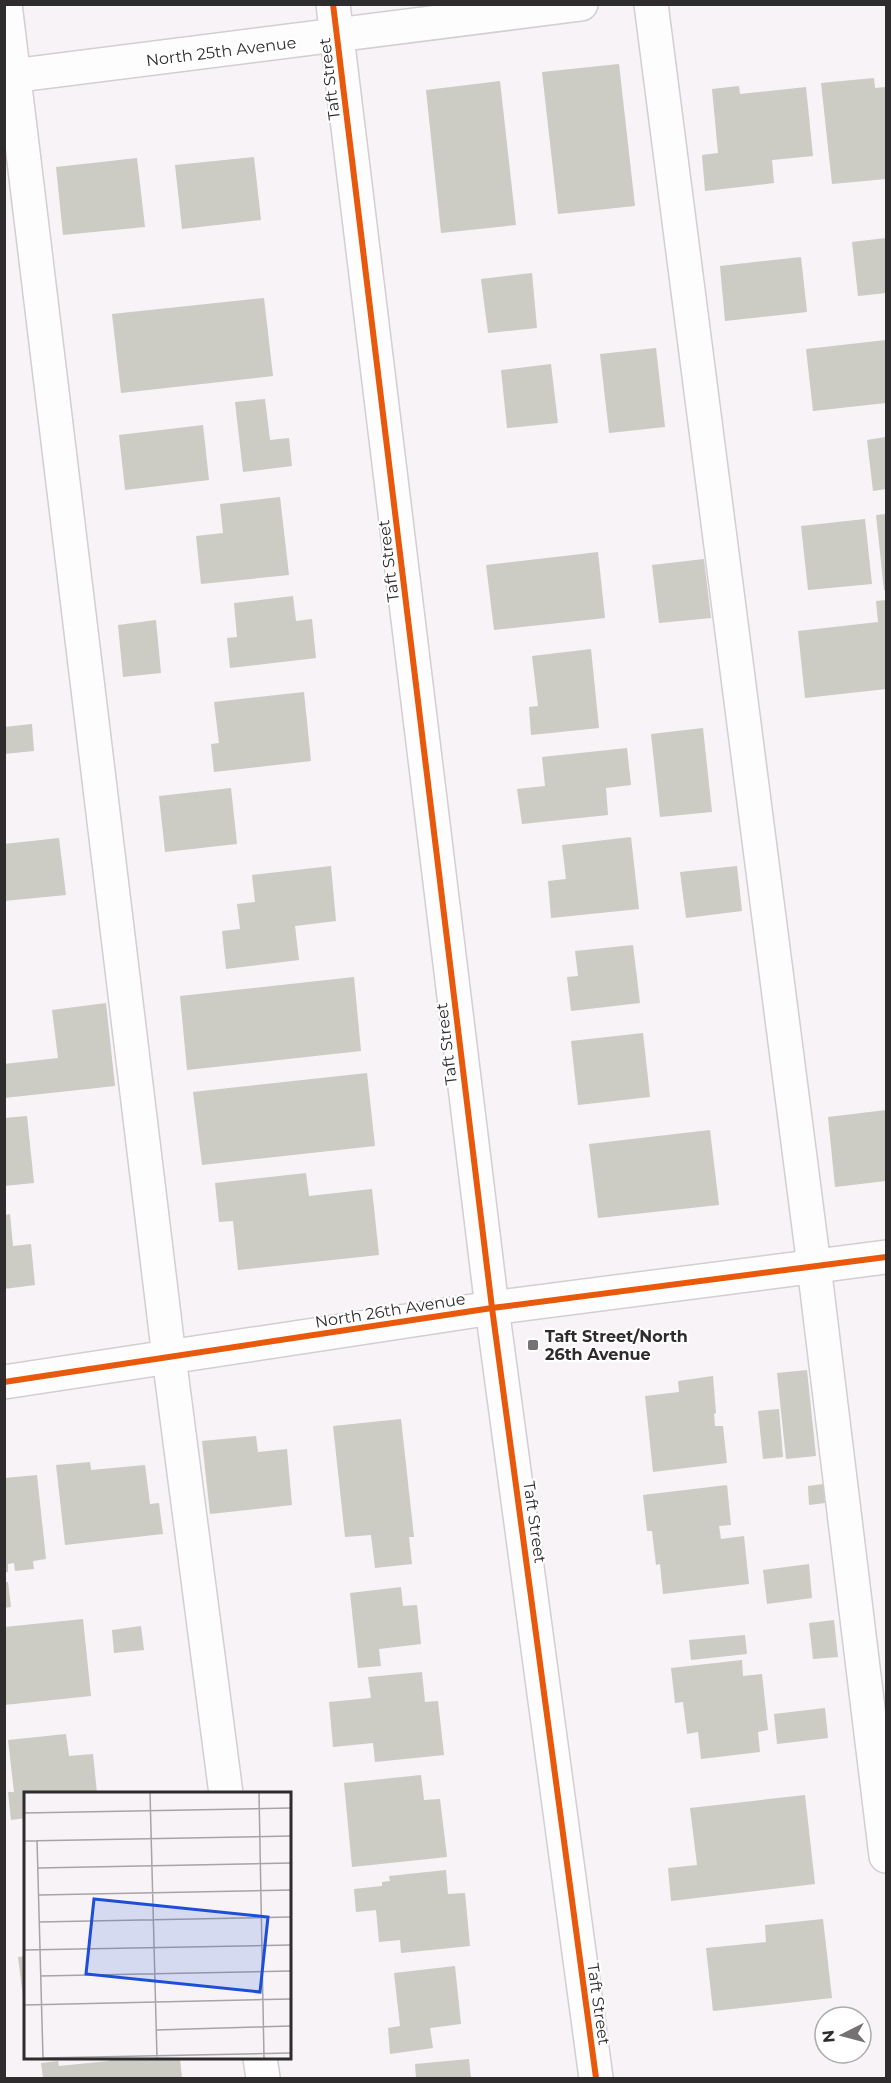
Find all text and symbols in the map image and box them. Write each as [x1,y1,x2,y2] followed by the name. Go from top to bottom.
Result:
[145,33,297,70] street label: North 25th Avenue
[315,36,344,121] street label: Taft Street
[374,518,403,603] street label: Taft Street
[432,1001,461,1086] street label: Taft Street
[314,1289,467,1332] street label: North 26th Avenue
[545,1327,688,1364] place label: Taft Street/North 26th Avenue
[526,1338,540,1352] marker: Taft Street/North 26th Avenue
[519,1480,550,1565] street label: Taft Street
[24,1792,291,2059] inset map
[583,1962,614,2047] street label: Taft Street
[813,2005,873,2065] north arrow
[818,2029,839,2044] text: N

